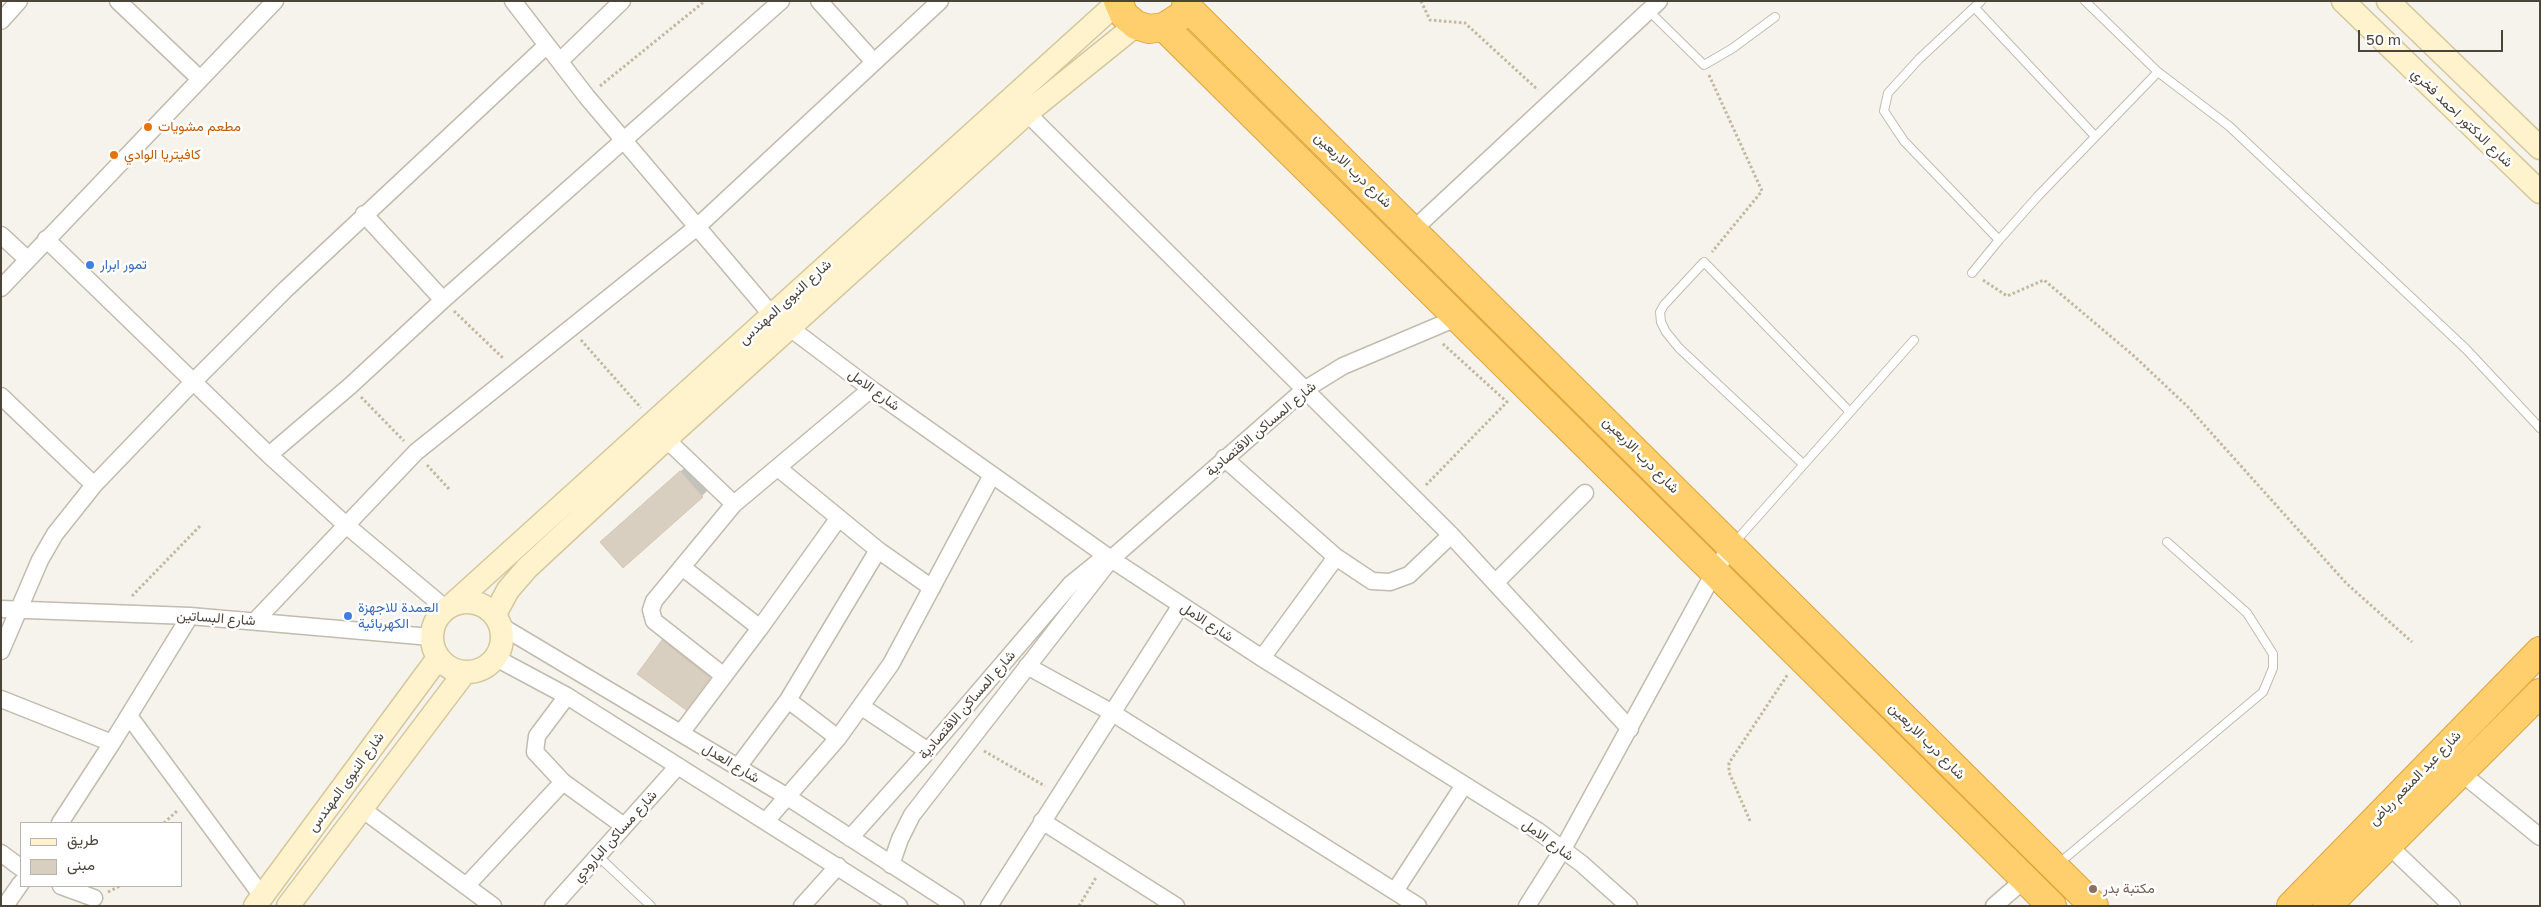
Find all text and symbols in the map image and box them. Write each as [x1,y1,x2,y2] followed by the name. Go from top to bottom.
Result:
[2361,20,2506,52] scale bar
[2366,30,2401,48] text: 50 m
[2408,65,2516,171] street label: شارع الدكتور احمد فخري
[158,119,241,135] place label: مطعم مشويات
[142,121,154,133] marker: مطعم مشويات
[1311,129,1395,211] street label: شارع درب الاربعين
[124,147,201,163] place label: كافيتريا الوادي
[108,149,120,161] marker: كافيتريا الوادي
[735,256,835,348] street label: شارع النبوى المهندس
[100,257,147,273] place label: تمور ابرار
[84,259,96,271] marker: تمور ابرار
[845,366,903,414] street label: شارع الامل
[1202,378,1320,480] street label: شارع المساكن الاقتصادية
[1599,413,1683,497] street label: شارع درب الاربعين
[1177,599,1237,645] street label: شارع الامل
[358,600,438,632] place label: العمدة للاجهزة الكهربائية
[176,607,256,629] street label: شارع البساتين
[342,610,354,622] marker: العمدة للاجهزة الكهربائية
[915,647,1019,763] street label: شارع المساكن الاقتصادية
[1885,699,1969,783] street label: شارع درب الاربعين
[2365,727,2465,829] street label: شارع عبد المنعم رياض
[304,729,388,835] street label: شارع النبوى المهندس
[700,739,762,787] street label: شارع العدل
[569,787,661,885] street label: شارع مساكن البارودي
[1519,816,1577,864] street label: شارع الامل
[20,822,182,887] legend
[67,830,99,848] text: طريق
[67,855,95,873] text: مبنى
[2103,881,2155,897] place label: مكتبة بدر
[2087,883,2099,895] marker: مكتبة بدر

